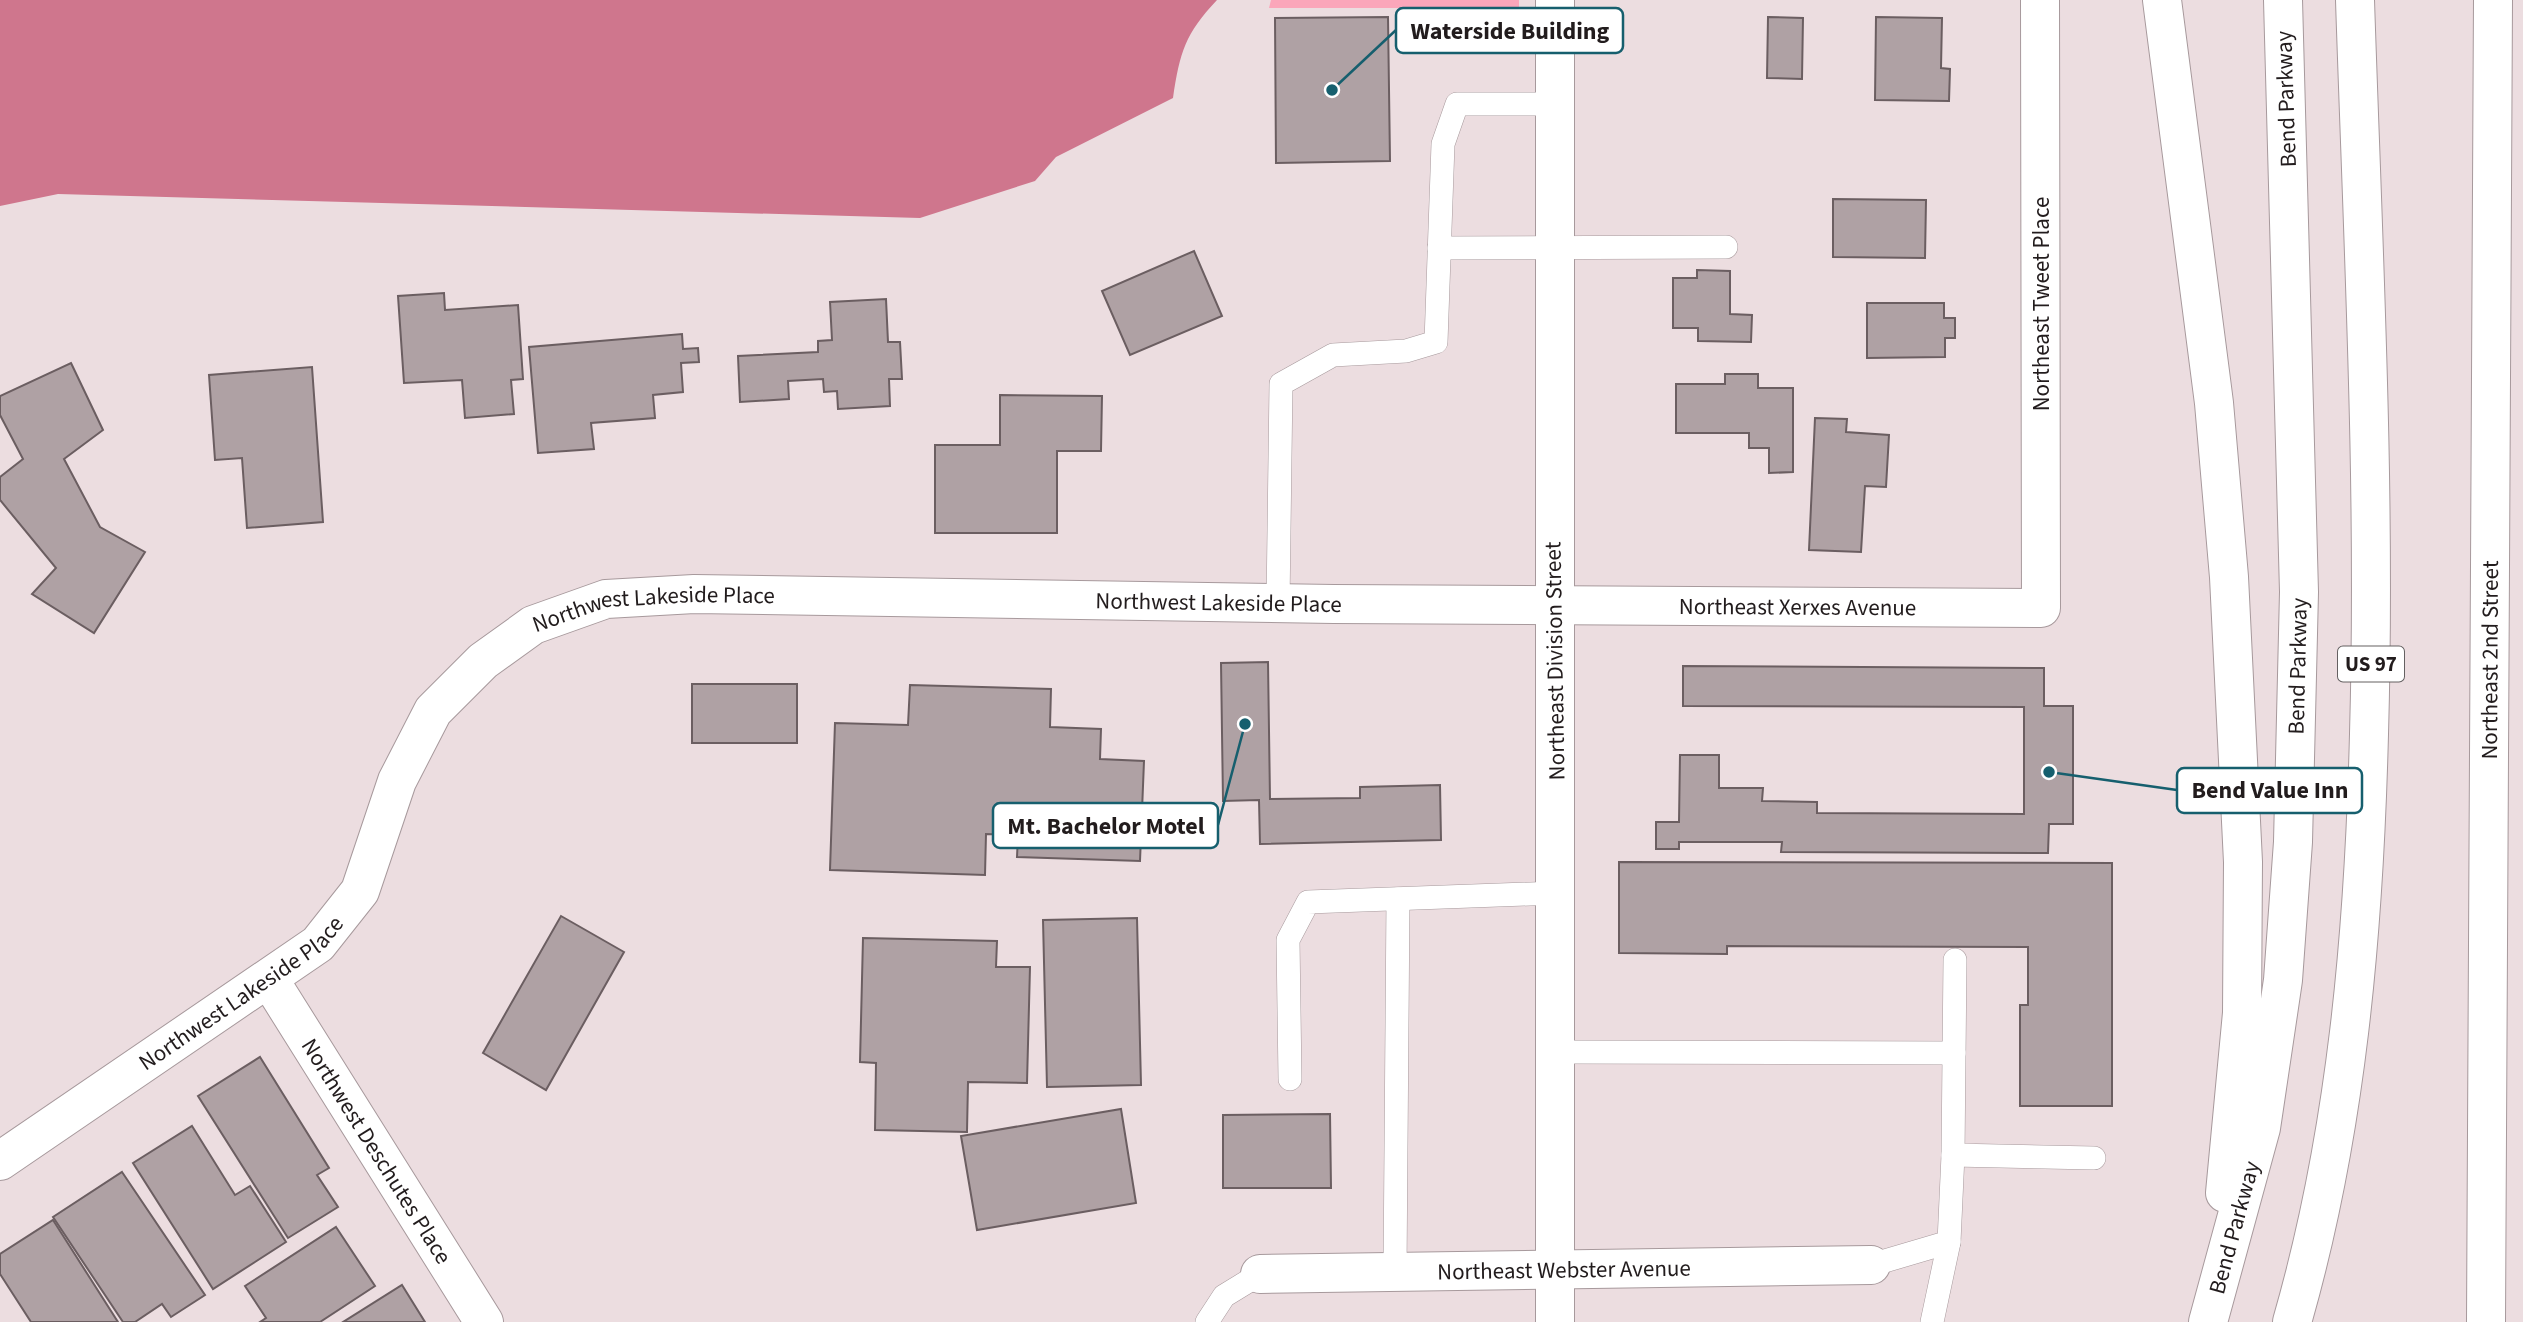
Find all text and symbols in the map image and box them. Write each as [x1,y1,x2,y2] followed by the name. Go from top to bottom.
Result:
[1396,8,1623,53] callout: Waterside Building
[1411,14,1610,49] text: Waterside Building
[2267,30,2305,168] street label: Bend Parkway
[2025,197,2058,411] street label: Northeast Tweet Place
[1536,541,1574,781] street label: Northeast Division Street
[2472,560,2507,760] street label: Northeast 2nd Street
[528,578,775,640] street label: Northwest Lakeside Place
[1095,584,1342,621] street label: Northwest Lakeside Place
[1679,589,1916,624] street label: Northeast Xerxes Avenue
[2279,597,2315,735] street label: Bend Parkway
[2338,646,2404,682] road number: US 97
[2177,768,2362,813] callout: Bend Value Inn
[2192,773,2348,808] text: Bend Value Inn
[993,803,1218,848] callout: Mt. Bachelor Motel
[1007,809,1205,844] text: Mt. Bachelor Motel
[132,909,351,1078] street label: Northwest Lakeside Place
[294,1032,460,1270] street label: Northwest Deschutes Place
[2200,1157,2268,1298] street label: Bend Parkway
[1437,1251,1691,1288] street label: Northeast Webster Avenue

